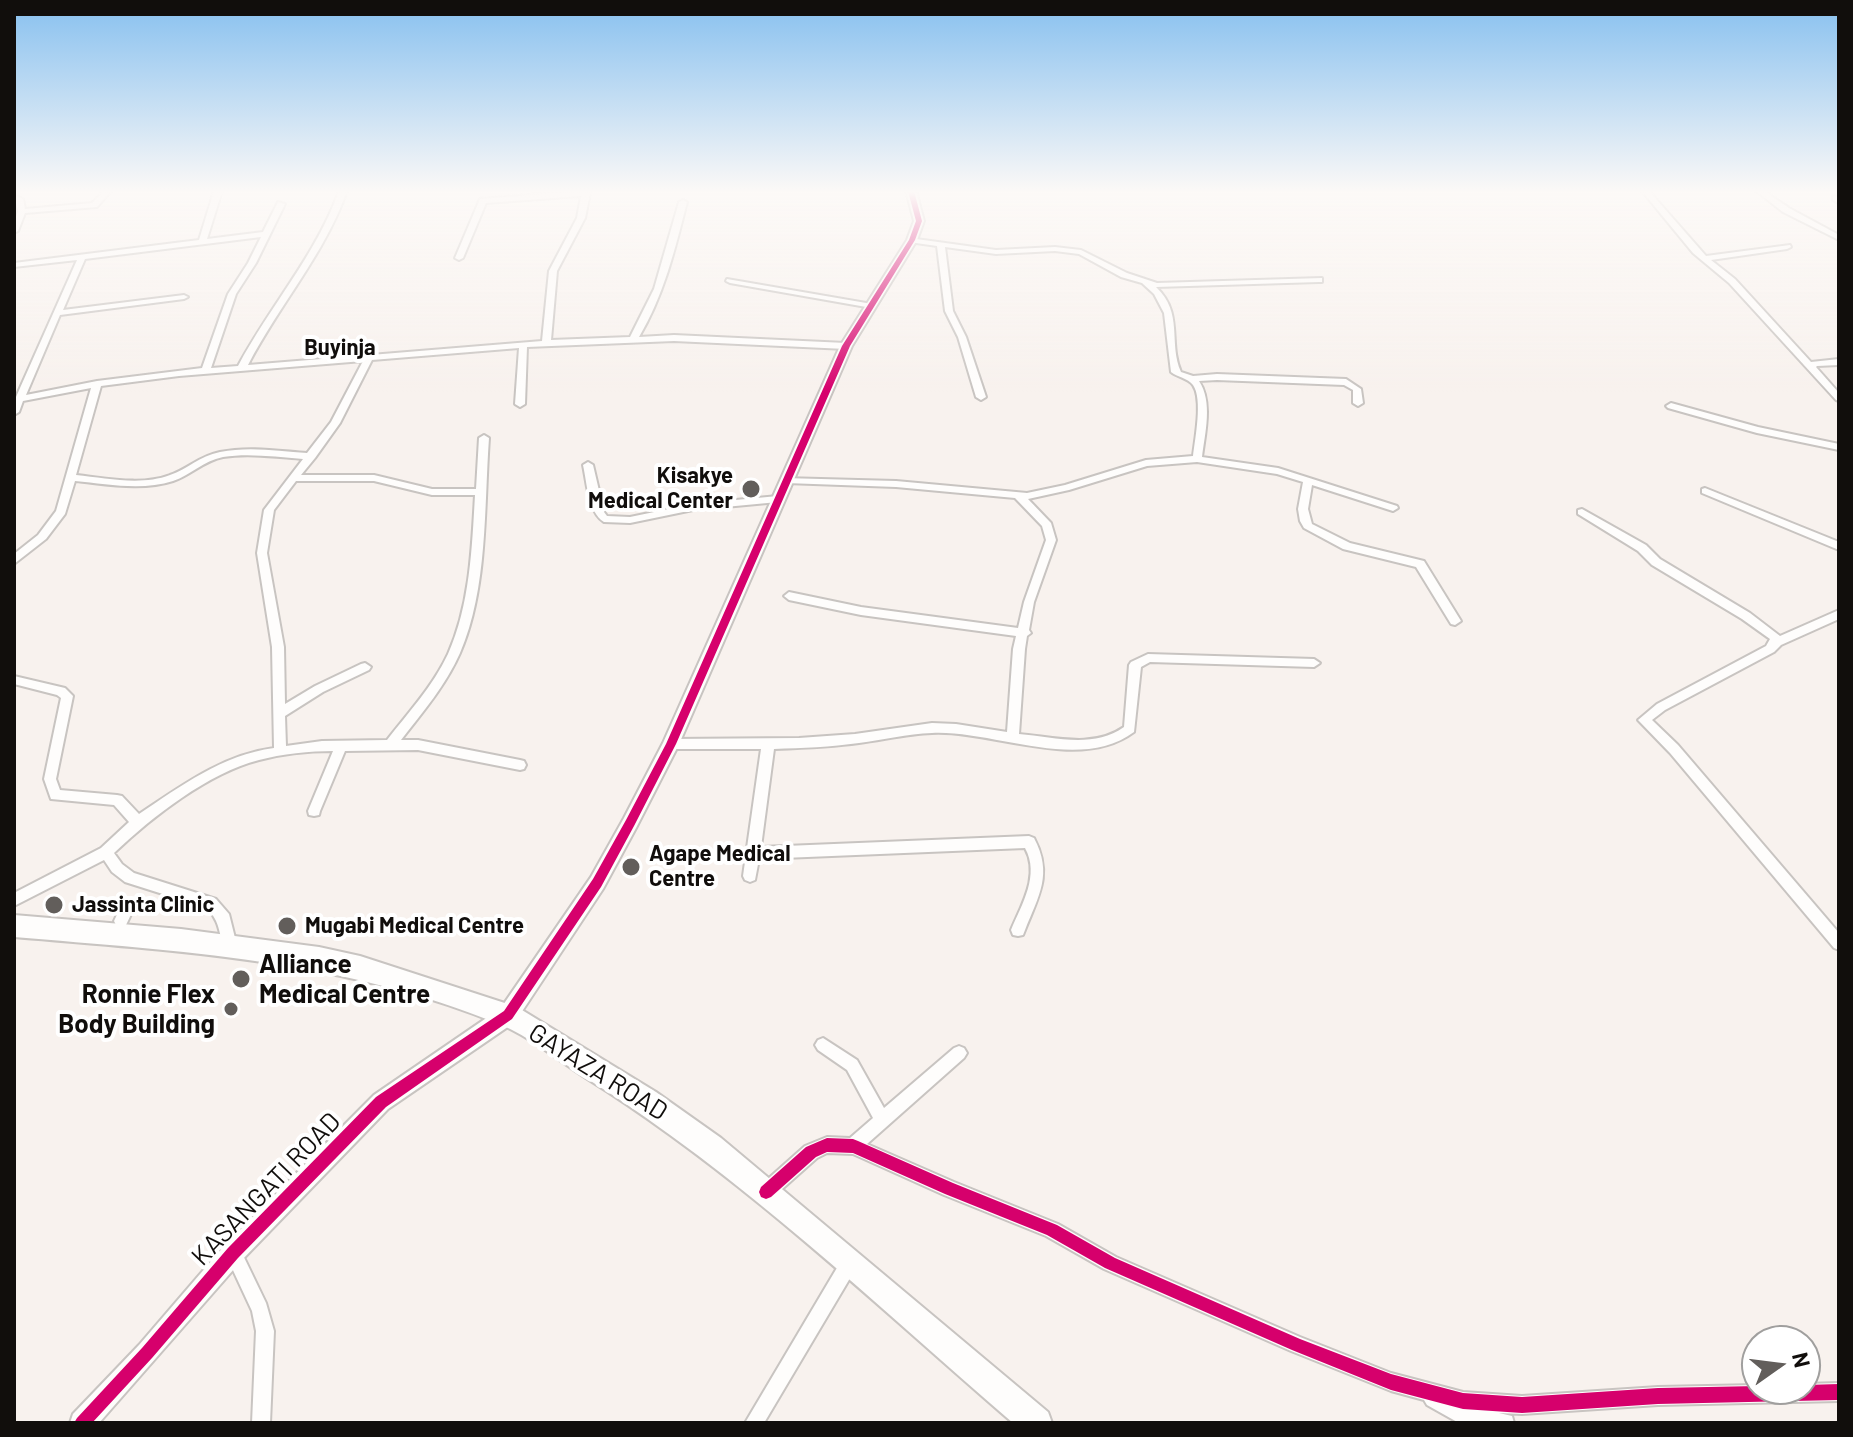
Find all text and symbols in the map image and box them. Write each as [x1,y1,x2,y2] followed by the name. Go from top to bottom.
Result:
[304,335,376,361] district label: Buyinja
[588,463,733,514] place label: Kisakye Medical Center
[740,478,762,500] marker: Kisakye Medical Center
[649,841,791,892] place label: Agape Medical Centre
[620,856,642,878] marker: Agape Medical Centre
[72,892,214,918] place label: Jassinta Clinic
[43,894,65,916] marker: Jassinta Clinic
[305,913,524,939] place label: Mugabi Medical Centre
[276,915,298,937] marker: Mugabi Medical Centre
[259,948,430,1010] place label: Alliance Medical Centre
[230,968,252,990] marker: Alliance Medical Centre
[58,978,215,1040] place label: Ronnie Flex Body Building
[222,1000,240,1018] marker: Ronnie Flex Body Building
[523,1017,673,1127] street label: GAYAZA ROAD
[185,1106,347,1272] street label: KASANGATI ROAD
[1741,1325,1821,1405] north arrow
[1788,1349,1817,1370] text: N

